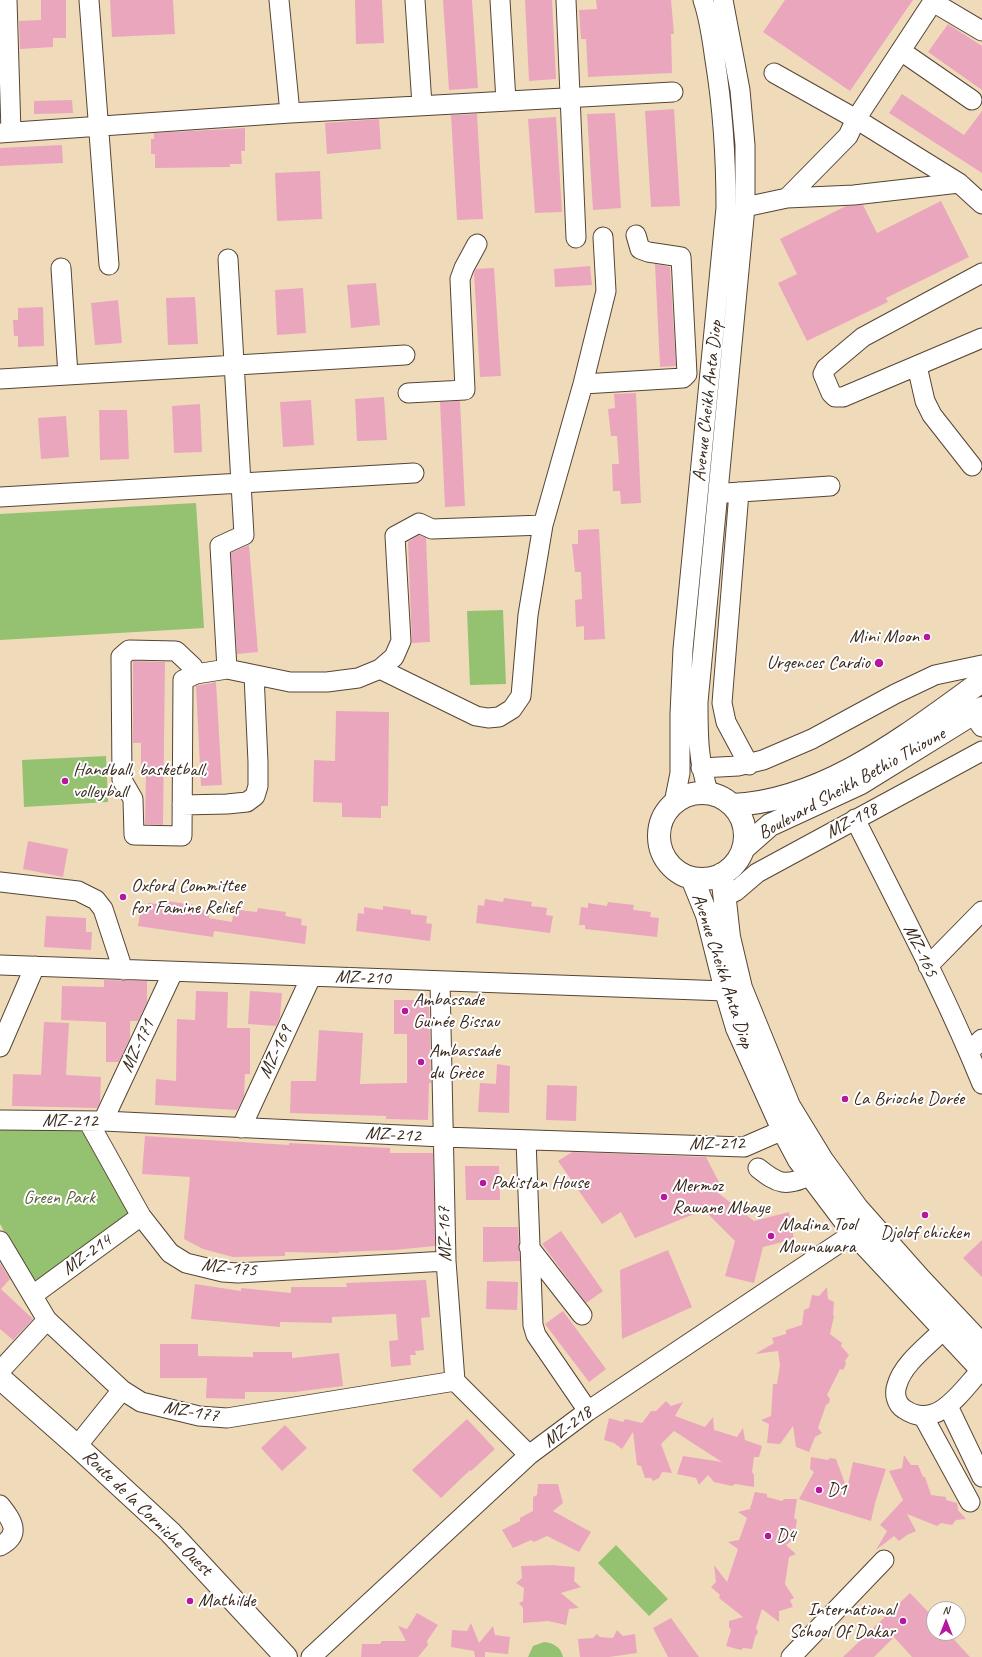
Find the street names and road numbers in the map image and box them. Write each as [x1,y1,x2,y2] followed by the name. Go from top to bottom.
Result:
[688,319,728,483] street label: Avenue Cheikh Anta Diop
[754,723,950,845] street label: Boulevard Sheikh Bethio Thioune
[822,798,882,844] street label: MZ-198
[686,891,758,1051] street label: Avenue Cheikh Anta Diop
[898,921,942,981] street label: MZ-165
[335,966,391,990] street label: MZ-210
[116,1016,160,1076] street label: MZ-171
[254,1022,298,1082] street label: MZ-169
[42,1110,98,1132] street label: MZ-212
[365,1122,421,1148] street label: MZ-212
[689,1132,745,1156] street label: MZ-212
[433,1206,457,1262] street label: MZ-167
[58,1229,116,1281] street label: MZ-214
[200,1254,258,1282] street label: MZ-175
[162,1396,220,1428] street label: MZ-177
[539,1401,597,1453] street label: MZ-218
[77,1445,217,1581] street label: Route de la Corniche Ouest

